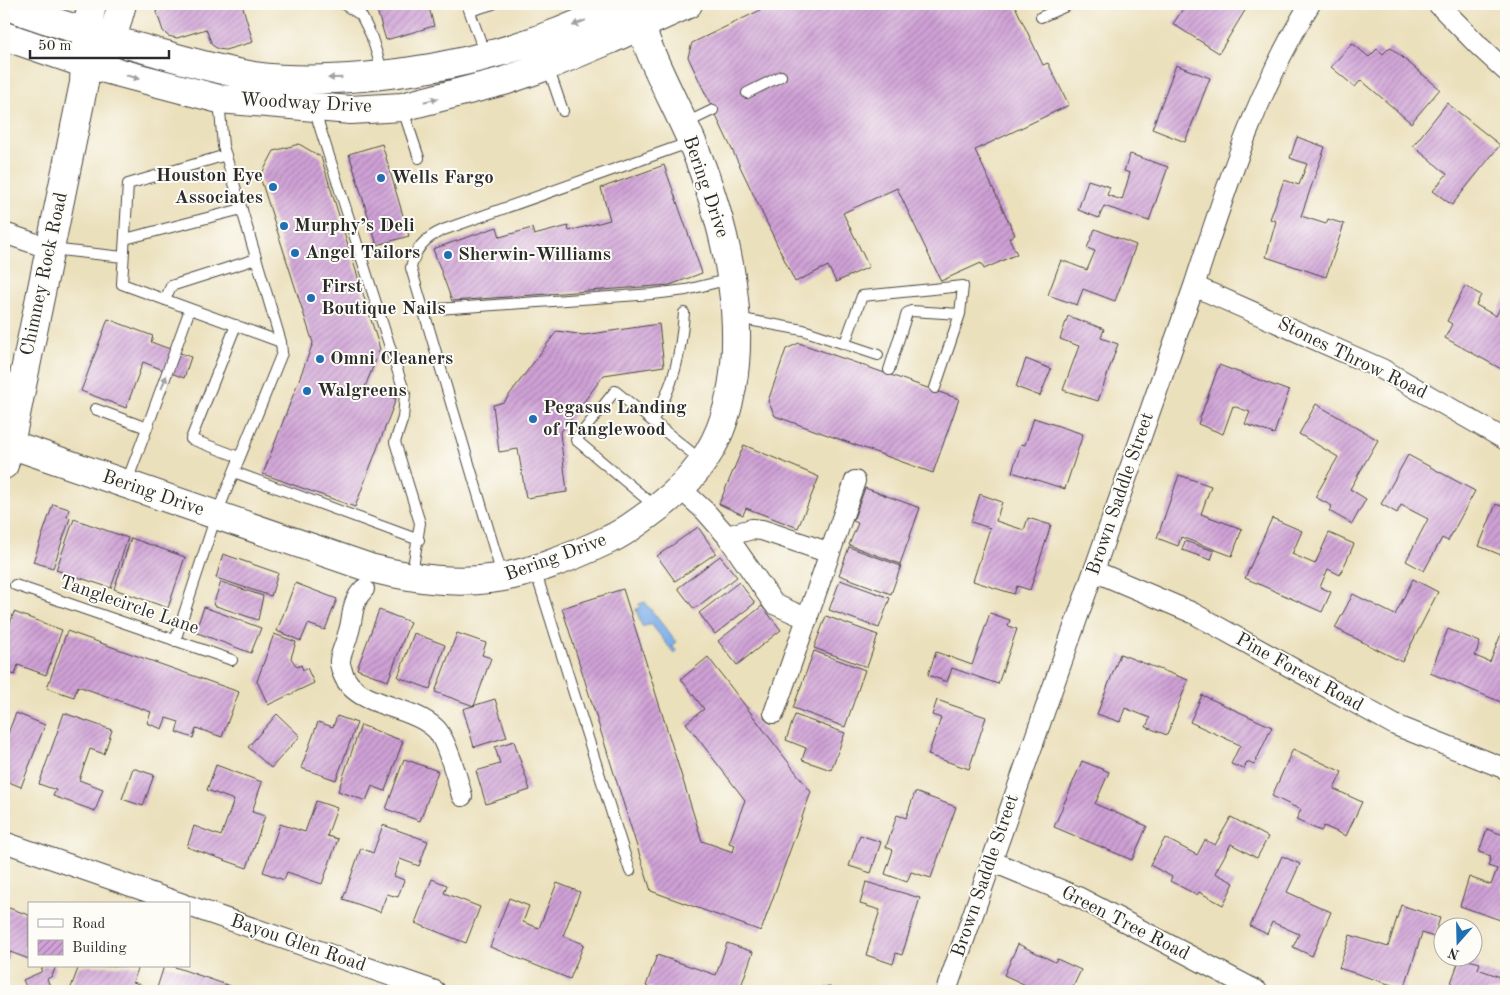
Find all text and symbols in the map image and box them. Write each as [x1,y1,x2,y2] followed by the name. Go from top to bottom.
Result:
[572,20,586,28] one-way arrow
[30,28,169,60] scale bar
[38,39,72,54] text: 50 m
[125,73,140,81] one-way arrow
[326,75,342,83] one-way arrow
[240,91,372,117] street label: Woodway Drive
[424,96,439,104] one-way arrow
[679,134,731,240] street label: Bering Drive
[156,167,263,208] place label: Houston Eye Associates
[391,169,494,188] place label: Wells Fargo
[375,172,387,184] marker: Wells Fargo
[267,181,279,193] marker: Houston Eye Associates
[18,191,72,357] street label: Chimney Rock Road
[294,217,415,236] place label: Murphy’s Deli
[278,220,290,232] marker: Murphy’s Deli
[305,244,420,263] place label: Angel Tailors
[458,246,611,265] place label: Sherwin-Williams
[289,247,301,259] marker: Angel Tailors
[442,249,454,261] marker: Sherwin-Williams
[321,278,446,319] place label: First Boutique Nails
[305,292,317,304] marker: First Boutique Nails
[1274,315,1430,403] street label: Stones Throw Road
[330,350,453,369] place label: Omni Cleaners
[314,353,326,365] marker: Omni Cleaners
[160,374,168,389] one-way arrow
[317,382,407,401] place label: Walgreens
[301,385,313,397] marker: Walgreens
[543,399,687,440] place label: Pegasus Landing of Tanglewood
[1084,410,1158,578] street label: Brown Saddle Street
[527,413,539,425] marker: Pegasus Landing of Tanglewood
[100,468,206,520] street label: Bering Drive
[503,531,609,585] street label: Bering Drive
[57,573,201,639] street label: Tanglecircle Lane
[1232,630,1366,716] street label: Pine Forest Road
[949,792,1023,960] street label: Brown Saddle Street
[1058,884,1192,965] street label: Green Tree Road
[28,902,190,968] legend
[228,912,368,976] street label: Bayou Glen Road
[72,917,106,932] text: Road
[1432,918,1482,968] north arrow
[72,941,127,956] text: Building
[1446,945,1461,962] text: N

